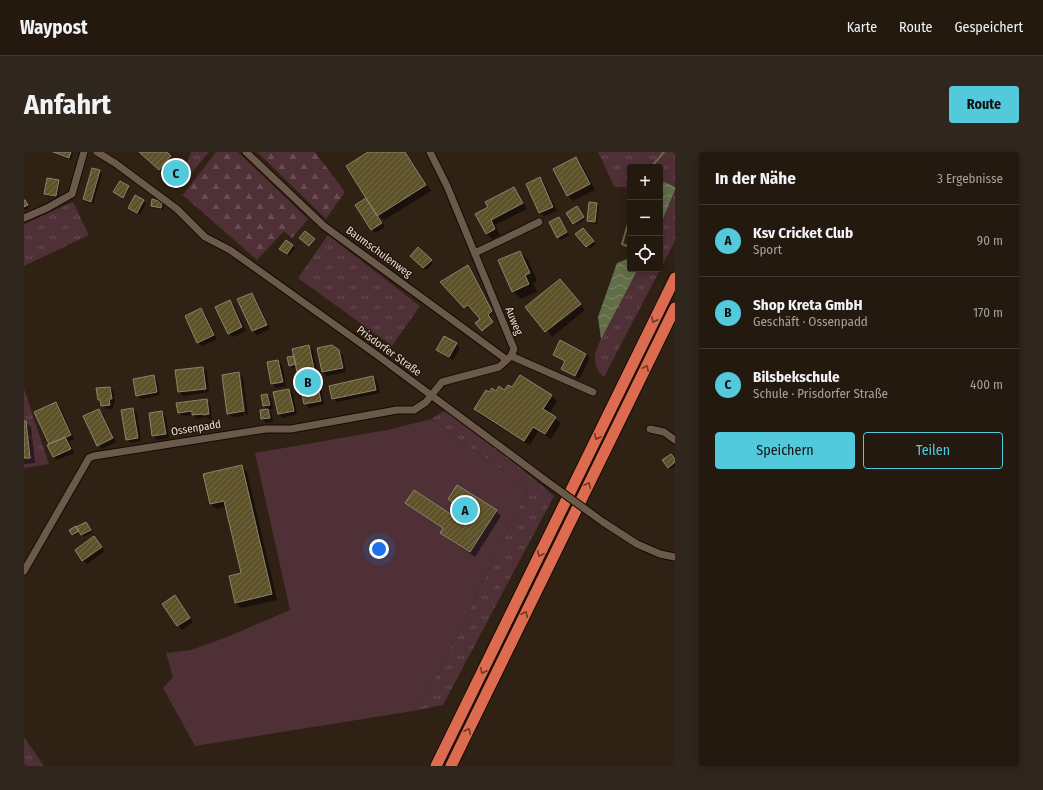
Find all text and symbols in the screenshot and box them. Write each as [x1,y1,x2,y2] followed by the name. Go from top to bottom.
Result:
[20,16,88,39] text: Waypost
[847,19,877,36] text: Karte
[899,19,932,36] text: Route
[954,19,1023,36] text: Gespeichert
[949,86,1019,123] button: Route
[24,88,111,121] text: Anfahrt
[163,158,189,188] pin: C
[627,164,663,272] map controls
[627,164,663,200] button: +
[715,168,796,189] text: In der Nähe
[937,171,1003,186] text: 3 Ergebnisse
[627,200,663,236] button: −
[343,224,415,281] street label: Baumschulenweg
[753,224,853,242] text: Ksv Cricket Club
[724,233,732,248] text: A
[977,233,1003,248] text: 90 m
[627,236,663,272] button: locate
[753,242,782,257] text: Sport
[753,296,863,314] text: Shop Kreta GmbH
[502,305,526,338] street label: Auweg
[724,305,732,320] text: B
[973,305,1003,320] text: 170 m
[753,314,868,329] text: Geschäft · Ossenpadd
[651,316,659,324] one-way arrow
[354,323,424,379] street label: Prisdorfer Straße
[641,365,649,372] one-way arrow
[295,367,321,397] pin: B
[753,368,840,386] text: Bilsbekschule
[725,377,731,392] text: C
[970,377,1003,392] text: 400 m
[753,386,888,401] text: Schule · Prisdorfer Straße
[170,418,222,438] street label: Ossenpadd
[715,432,855,469] button: Speichern
[863,432,1003,469] button: Teilen
[594,433,602,440] one-way arrow
[584,482,591,489] one-way arrow
[452,495,478,525] pin: A
[369,539,389,559] your location
[537,550,545,557] one-way arrow
[520,611,528,619] one-way arrow
[480,666,487,674] one-way arrow
[463,728,471,735] one-way arrow

